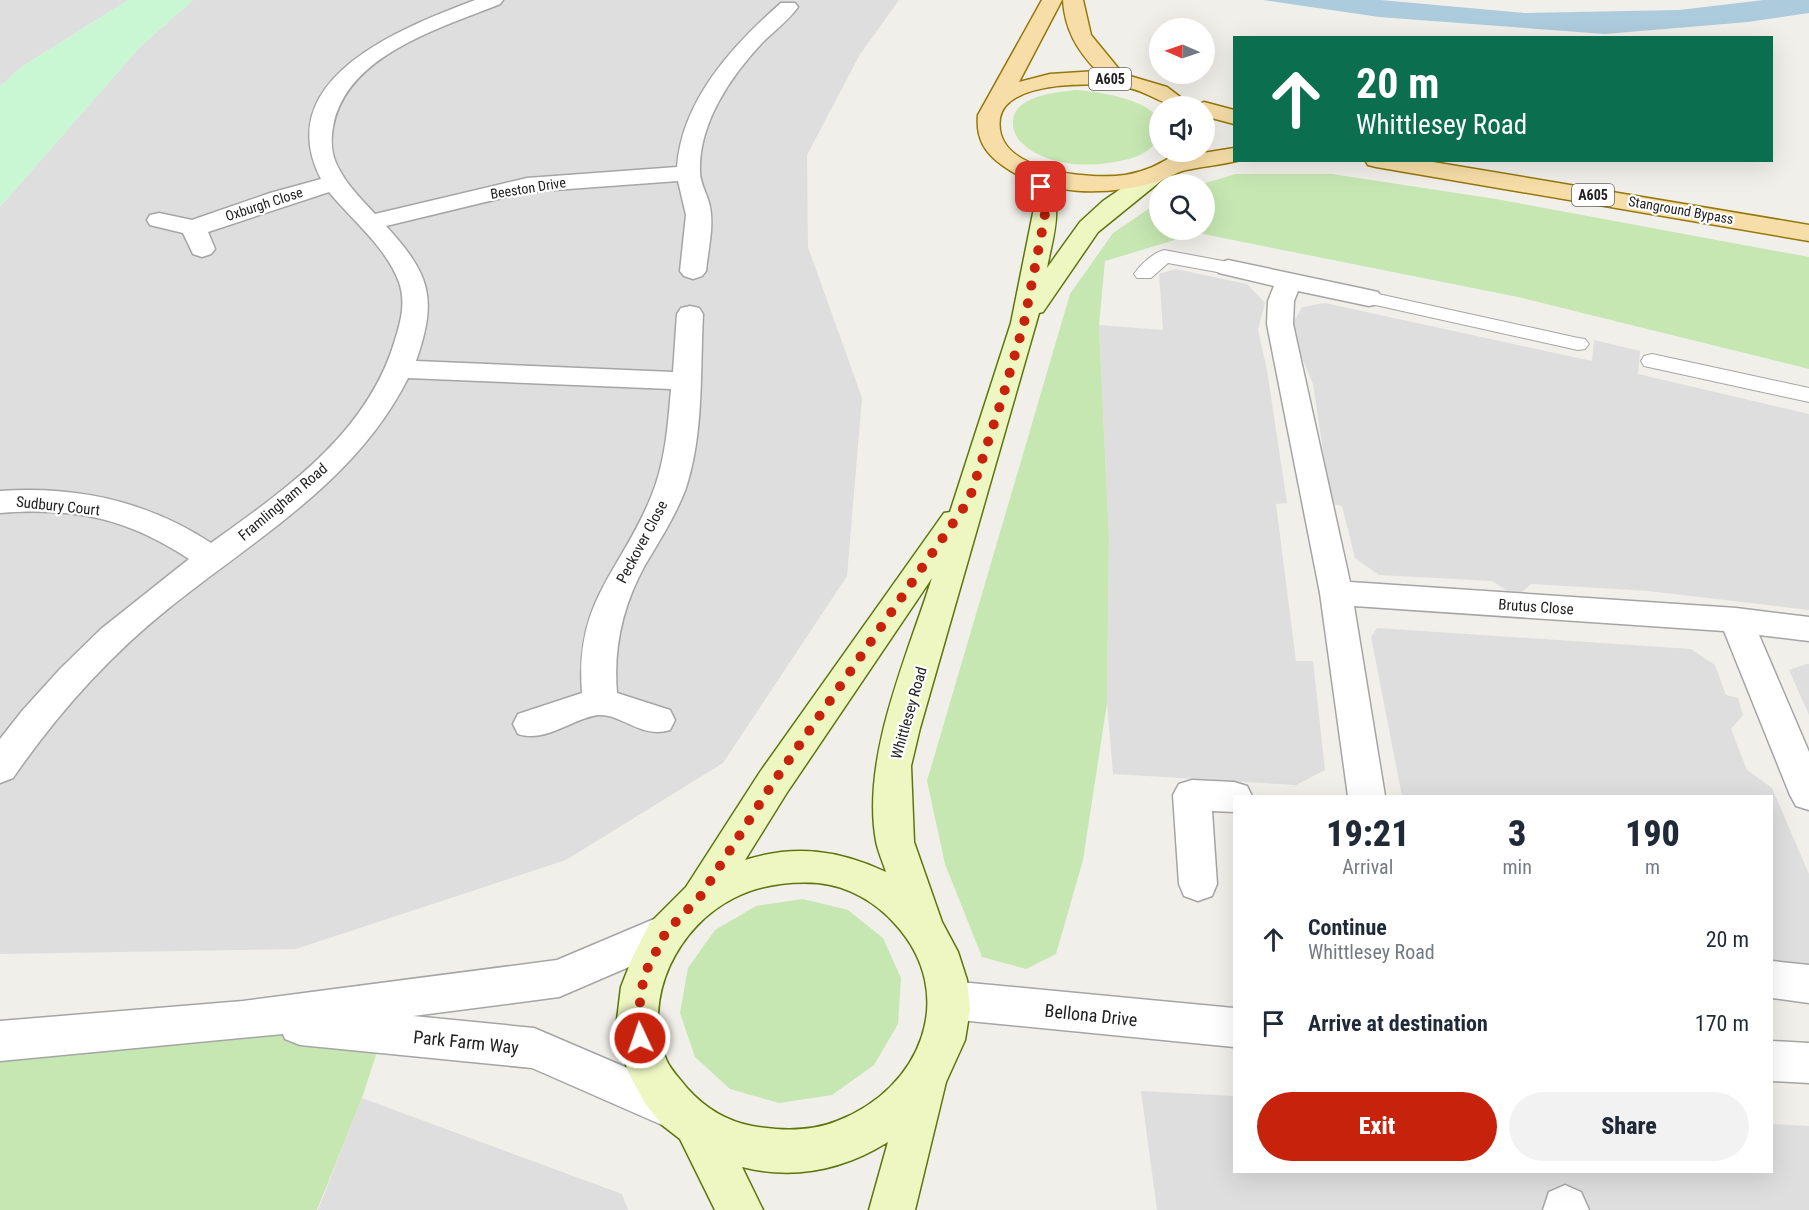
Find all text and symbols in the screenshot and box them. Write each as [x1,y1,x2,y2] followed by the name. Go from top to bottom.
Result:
[1149,18,1215,84] north arrow
[1149,18,1215,240] map controls
[1356,59,1439,108] text: 20 m
[1257,60,1335,138] icon: ahead
[1089,68,1131,90] road number: A605
[1149,96,1215,162] button: sound
[1356,109,1527,141] text: Whittlesey Road
[1015,161,1066,212] pin
[1024,170,1057,203] icon: arrive
[489,174,567,202] street label: Beeston Drive
[1149,174,1215,240] button: search
[223,184,305,224] street label: Oxburgh Close
[1572,184,1614,206] road number: A605
[1627,193,1735,227] street label: Stanground Bypass
[235,460,331,544] street label: Framlingham Road
[15,493,101,519] street label: Sudbury Court
[613,498,671,586] street label: Peckover Close
[1498,595,1574,619] street label: Brutus Close
[887,665,931,761] street label: Whittlesey Road
[1326,813,1409,855] text: 19:21
[1508,813,1526,855] text: 3
[1625,813,1680,855] text: 190
[1342,855,1393,879] text: Arrival
[1503,855,1532,879] text: min
[1645,855,1660,879] text: m
[1308,915,1387,940] text: Continue
[1257,923,1290,956] icon: ahead
[1706,927,1749,952] text: 20 m
[1308,940,1435,964] text: Whittlesey Road
[1044,1000,1138,1030] street label: Bellona Drive
[608,1006,672,1070] position arrow
[1257,1007,1290,1040] icon: arrive
[1308,1011,1488,1036] text: Arrive at destination
[1695,1011,1749,1036] text: 170 m
[412,1026,520,1058] street label: Park Farm Way
[1257,1092,1497,1161] button: Exit
[1509,1092,1749,1161] button: Share

